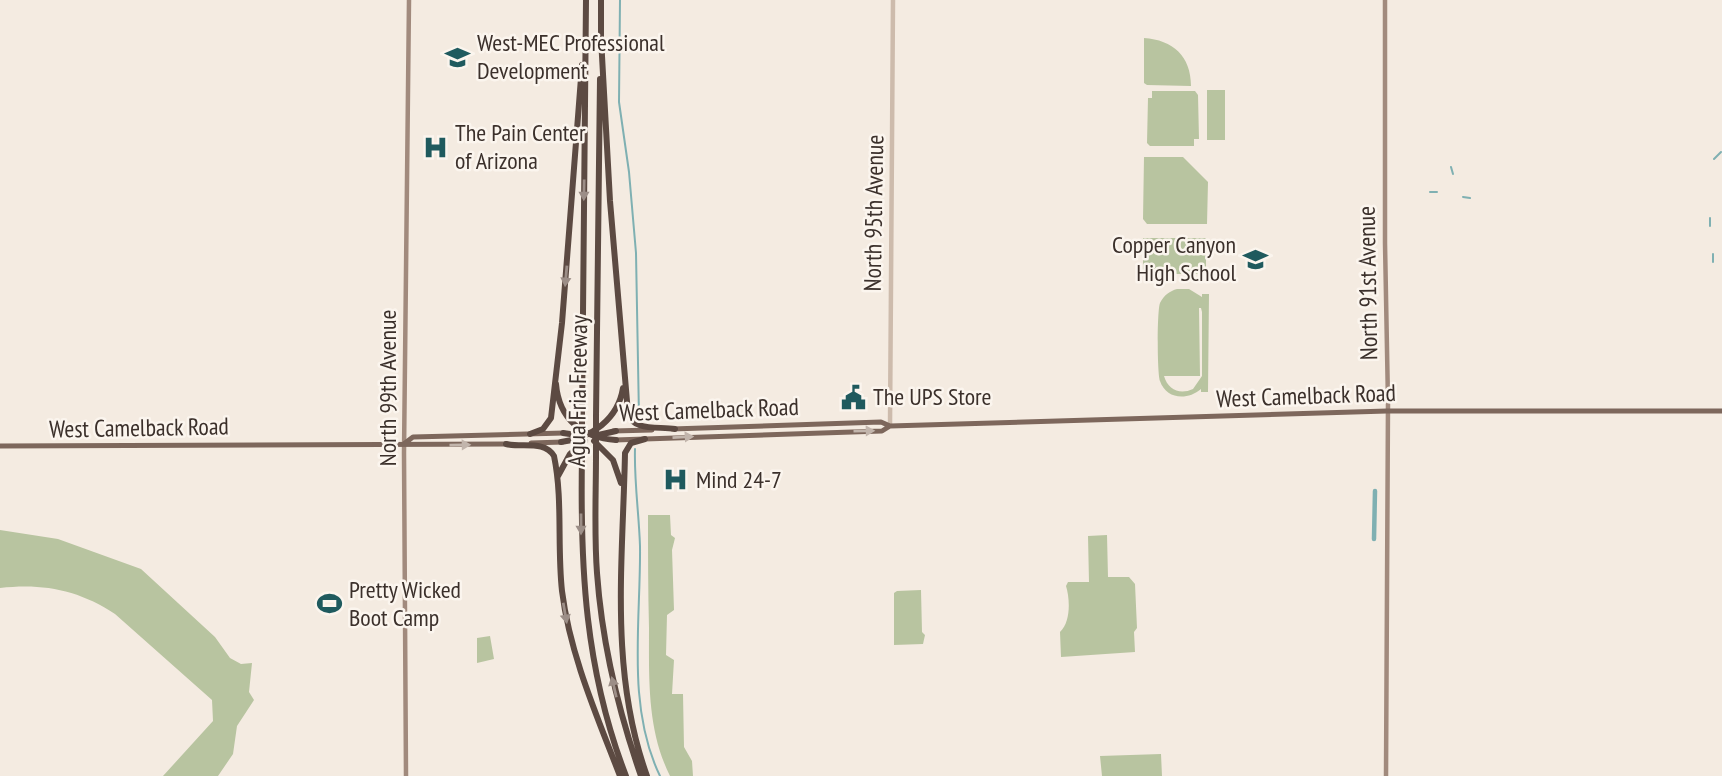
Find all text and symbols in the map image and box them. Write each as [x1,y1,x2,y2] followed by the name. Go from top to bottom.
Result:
[477,27,665,86] place label: West-MEC Professional Development
[443,43,471,71] school or university icon: West-MEC Professional Development
[455,117,586,176] place label: The Pain Center of Arizona
[421,133,449,161] hospital icon: The Pain Center of Arizona
[857,134,890,292] street label: North 95th Avenue
[578,179,590,201] one-way arrow
[1351,206,1384,360] street label: North 91st Avenue
[1112,229,1236,288] place label: Copper Canyon High School
[1242,245,1270,273] school or university icon: Copper Canyon High School
[560,266,571,288] one-way arrow
[372,310,403,466] street label: North 99th Avenue
[561,315,594,467] street label: Agua Fria Freeway
[1216,377,1396,414] street label: West Camelback Road
[873,381,992,412] place label: The UPS Store
[839,383,867,411] public building icon: The UPS Store
[619,391,799,428] street label: West Camelback Road
[49,410,229,445] street label: West Camelback Road
[853,425,875,437] one-way arrow
[673,432,695,443] one-way arrow
[449,439,471,450] one-way arrow
[696,464,782,495] place label: Mind 24-7
[662,466,690,494] hospital icon: Mind 24-7
[575,513,587,535] one-way arrow
[349,574,461,633] place label: Pretty Wicked Boot Camp
[315,590,343,618] sports icon: Pretty Wicked Boot Camp
[560,602,571,624] one-way arrow
[608,676,619,698] one-way arrow

